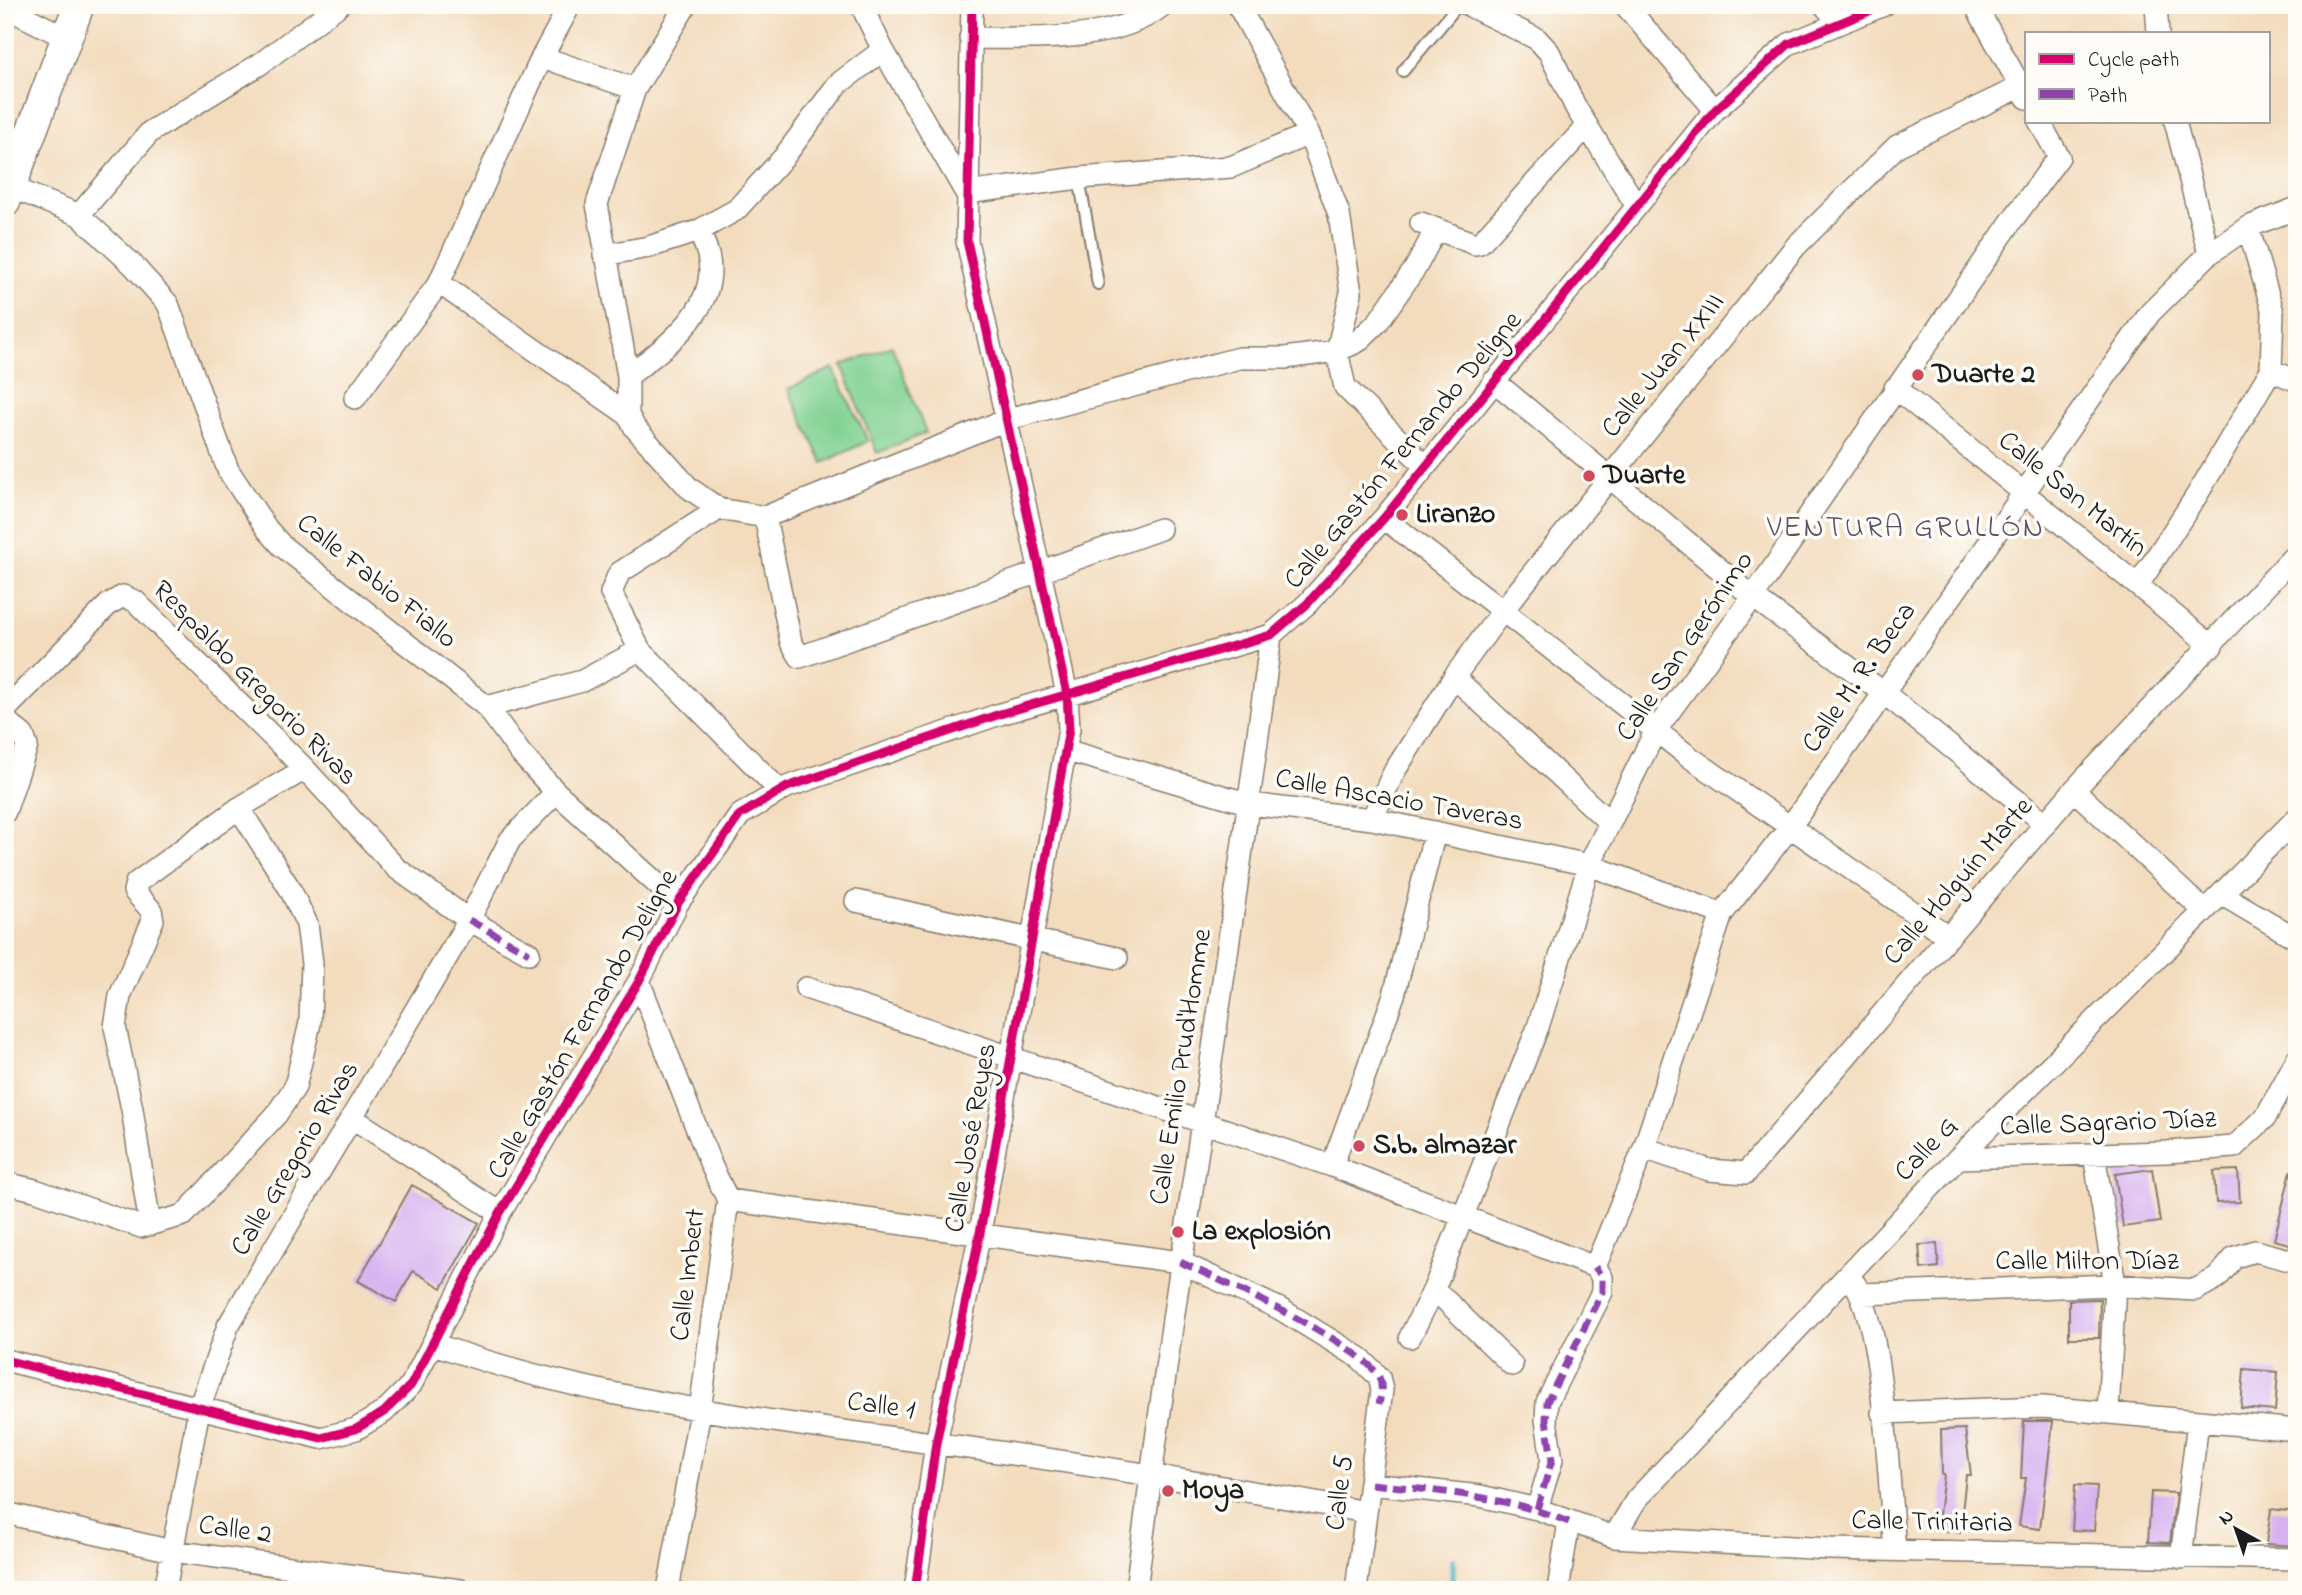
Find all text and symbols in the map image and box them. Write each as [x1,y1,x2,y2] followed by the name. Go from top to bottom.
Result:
[2025,32,2270,122] legend
[2088,46,2179,78] text: Cycle path
[2088,82,2127,112] text: Path
[1592,284,1736,448] street label: Calle Juan XXIII
[1275,303,1533,599] street label: Calle Gastón Fernando Deligne
[1930,355,2035,396] place label: Duarte 2
[1910,367,1926,383] marker: Duarte 2
[1988,422,2156,568] street label: Calle San Martín
[1601,456,1687,497] place label: Duarte
[1581,468,1597,484] marker: Duarte
[1416,495,1495,536] place label: Liranzo
[287,504,465,660] street label: Calle Fabio Fiallo
[1394,507,1410,523] marker: Liranzo
[1766,507,2045,551] district label: VENTURA GRULLÓN
[1607,544,1765,750] street label: Calle San Gerónimo
[142,572,366,796] street label: Respaldo Gregorio Rivas
[1793,594,1927,762] street label: Calle M. R. Beca
[1272,759,1526,843] street label: Calle Ascacio Taveras
[1874,788,2044,975] street label: Calle Holguín Marte
[478,862,690,1188] street label: Calle Gastón Fernando Deligne
[1140,926,1224,1208] street label: Calle Emilio Prud'Homme
[935,1040,1009,1236] street label: Calle José Reyes
[221,1054,371,1264] street label: Calle Gregorio Rivas
[1999,1100,2217,1148] street label: Calle Sagrario Díaz
[1886,1108,1968,1192] street label: Calle G
[1373,1126,1518,1167] place label: S.b. almazar
[1351,1138,1367,1154] marker: S.b. almazar
[661,1206,717,1344] street label: Calle Imbert
[1192,1212,1331,1253] place label: La explosión
[1170,1224,1186,1240] marker: La explosión
[1995,1242,2179,1283] street label: Calle Milton Díaz
[844,1382,918,1432] street label: Calle 1
[1316,1453,1366,1533] street label: Calle 5
[1182,1471,1244,1512] place label: Moya
[1160,1483,1176,1499] marker: Moya
[2200,1494,2270,1564] north arrow
[1851,1501,2013,1545] street label: Calle Trinitaria
[2213,1503,2240,1532] text: N
[196,1506,274,1556] street label: Calle 2

